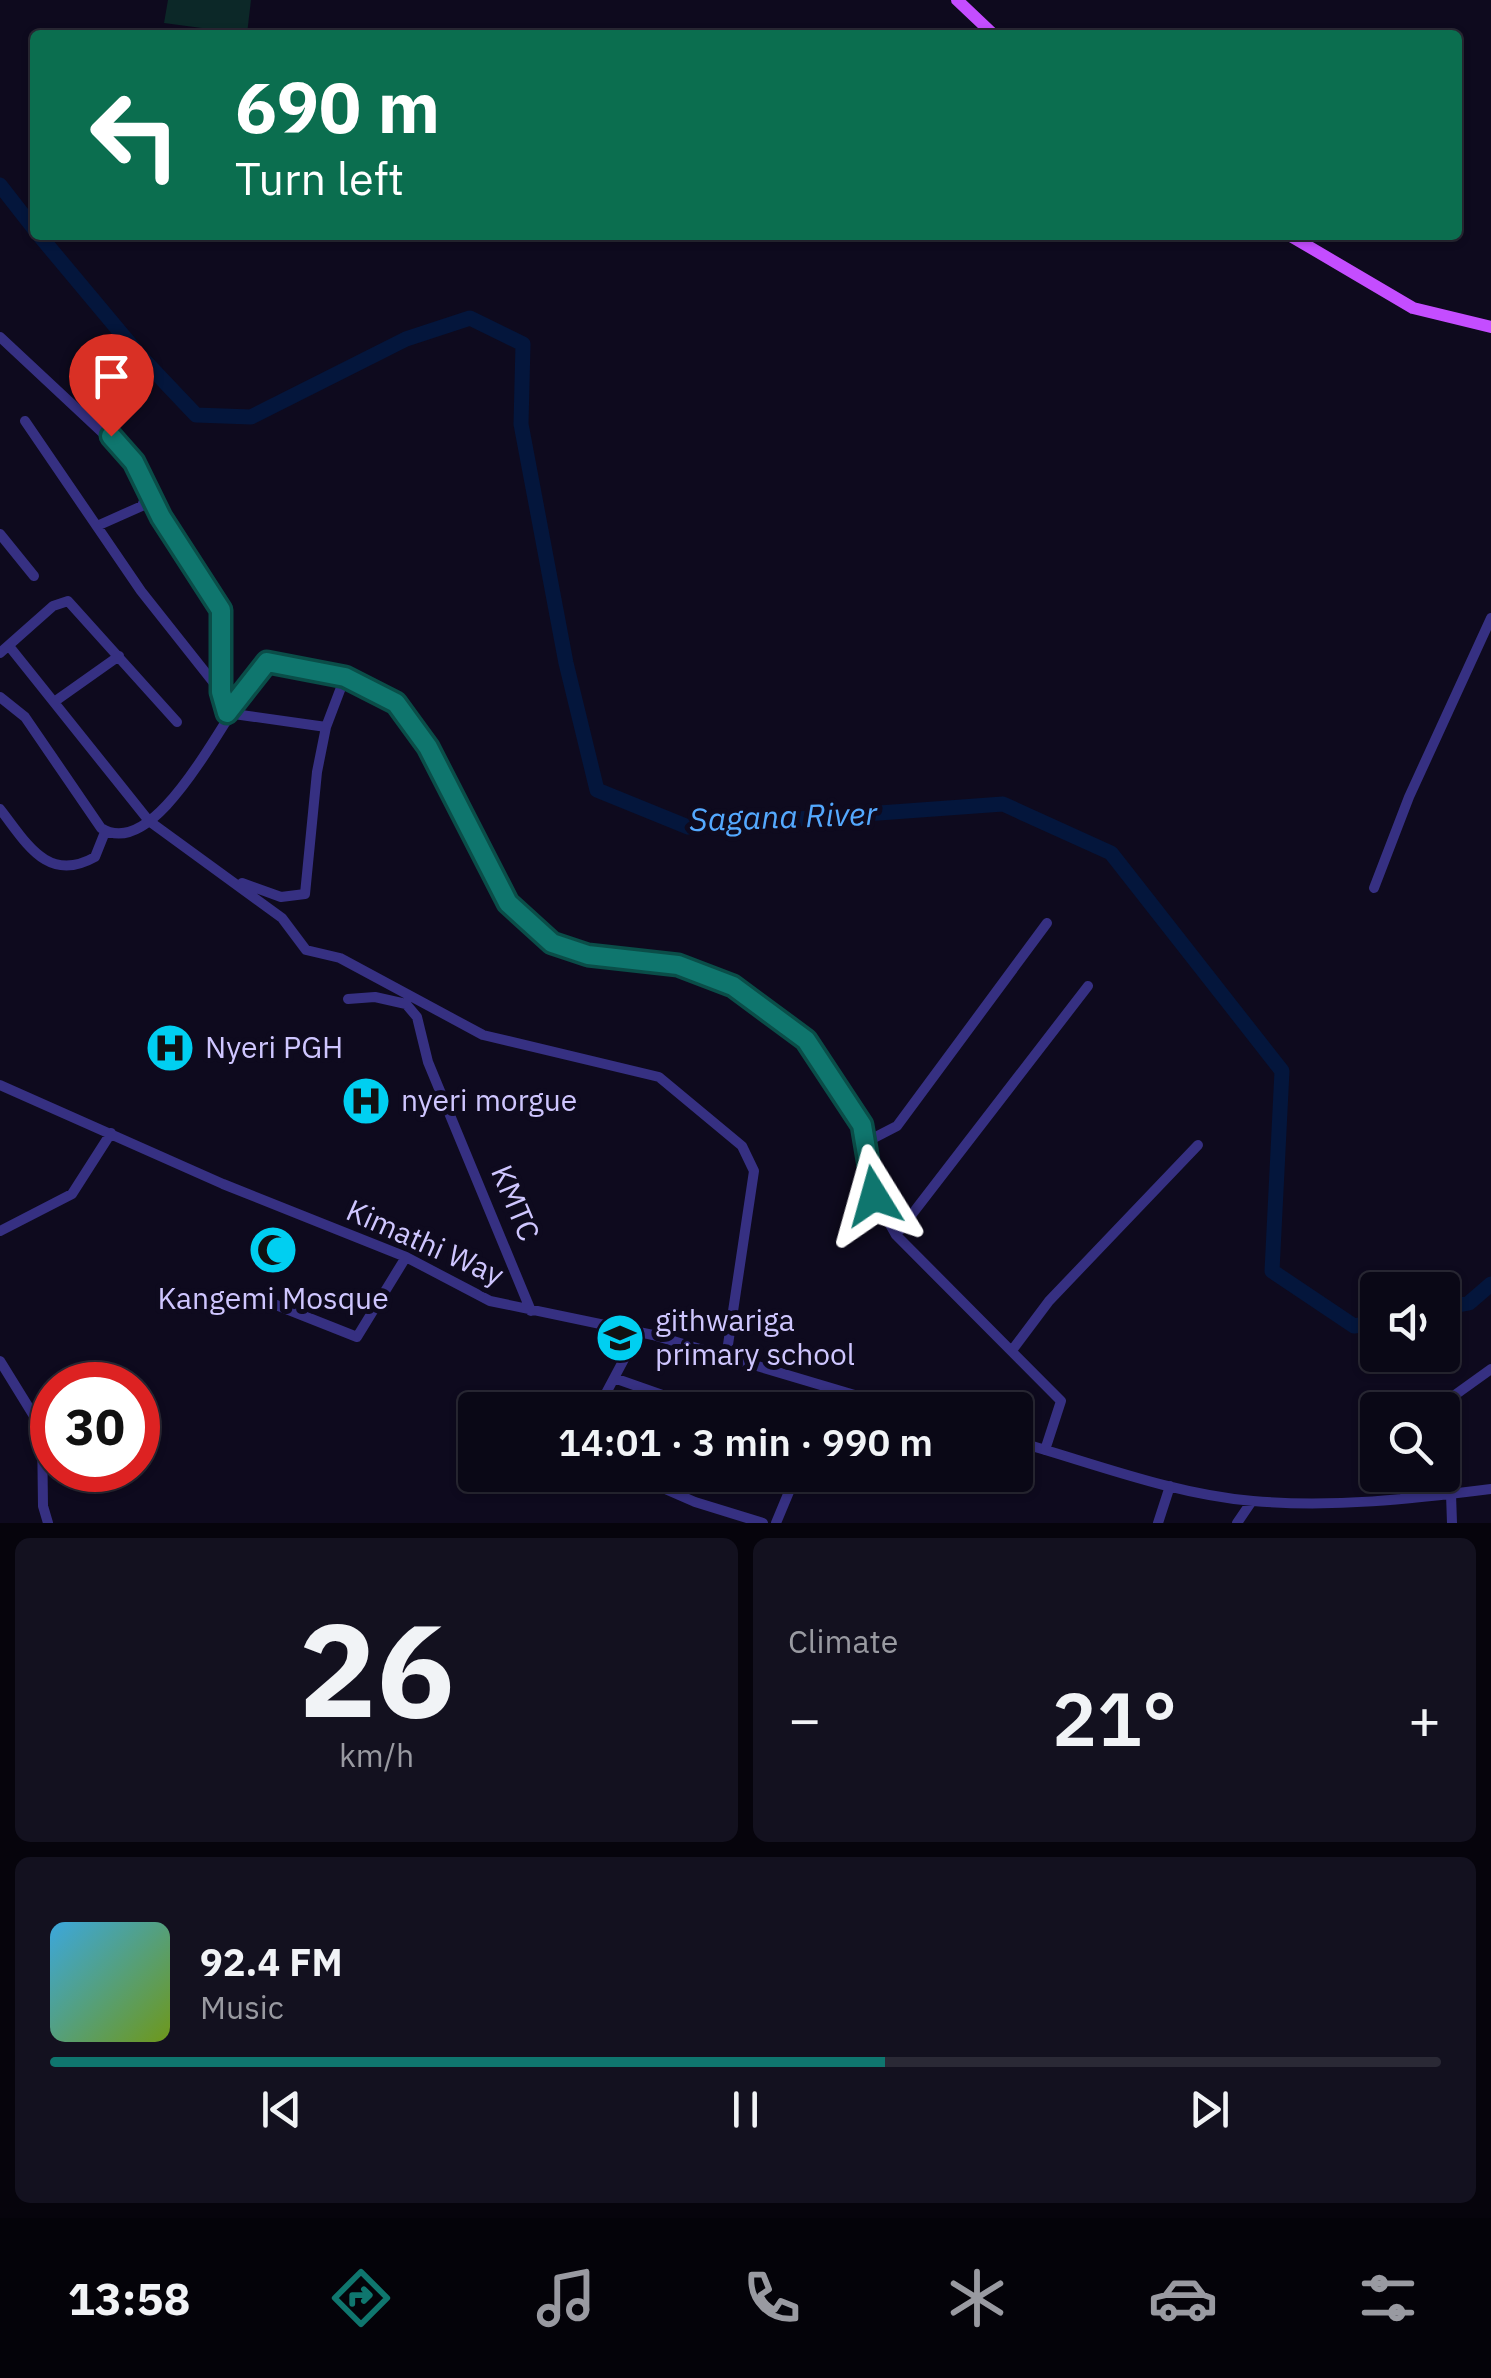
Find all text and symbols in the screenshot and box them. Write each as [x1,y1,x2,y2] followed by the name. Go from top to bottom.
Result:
[235,61,440,152] text: 690 m
[70,70,200,200] icon: left
[235,149,404,207] text: Turn left
[69,334,154,437] pin
[84,349,139,404] icon: arrive
[688,792,879,840] water label: Sagana River
[144,1022,196,1074] hospital icon: Nyeri PGH
[205,1027,343,1066] place label: Nyeri PGH
[340,1075,392,1127] hospital icon: nyeri morgue
[401,1080,577,1119] place label: nyeri morgue
[822,1144,926,1248] position arrow
[483,1159,550,1246] street label: KMTC
[341,1190,510,1294] street label: Kimathi Way
[247,1224,299,1276] mosque icon: Kangemi Mosque
[1360,1272,1460,1492] map controls
[1360,1272,1460,1372] button: sound
[157,1278,389,1317] place label: Kangemi Mosque
[655,1300,855,1373] place label: githwariga primary school
[594,1312,646,1364] school or university icon: githwariga primary school
[30,1362,160,1492] speed limit sign: 30
[1360,1392,1460,1492] button: search
[558,1417,933,1466] text: 14:01 · 3 min · 990 m
[298,1584,455,1753] text: 26
[788,1620,898,1662] text: Climate
[1052,1669,1177,1767] text: 21°
[788,1683,821,1754] text: −
[1408,1683,1441,1754] text: +
[339,1734,414,1776] text: km/h
[200,1937,343,1986] text: 92.4 FM
[200,1986,284,2028] text: Music
[254,2082,309,2137] icon: previous
[718,2082,773,2137] icon: pause
[1182,2082,1237,2137] icon: next
[326,2263,396,2333] icon: directions
[531,2263,601,2333] icon: music
[737,2263,807,2333] icon: phone
[942,2263,1012,2333] icon: climate
[1148,2263,1218,2333] icon: car
[1353,2263,1423,2333] icon: filters
[68,2269,191,2327] text: 13:58

